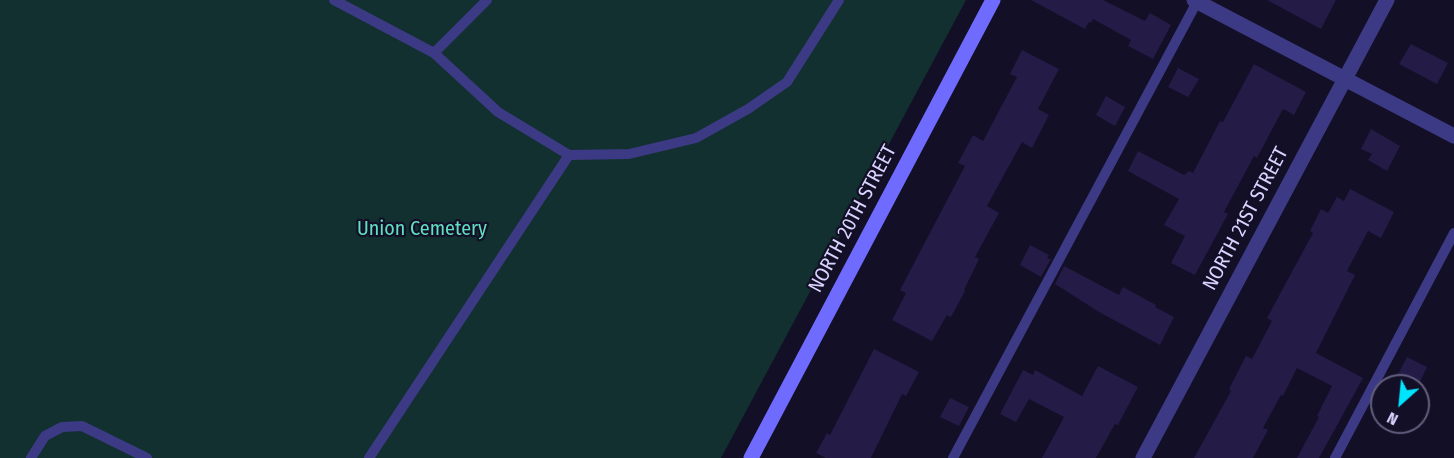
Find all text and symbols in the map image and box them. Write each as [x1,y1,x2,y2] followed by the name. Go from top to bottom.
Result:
[804,141,902,297] street label: NORTH 20TH STREET
[1198,143,1294,295] street label: NORTH 21ST STREET
[357,217,487,241] park label: Union Cemetery
[1370,374,1430,434] north arrow
[1384,408,1401,429] text: N

